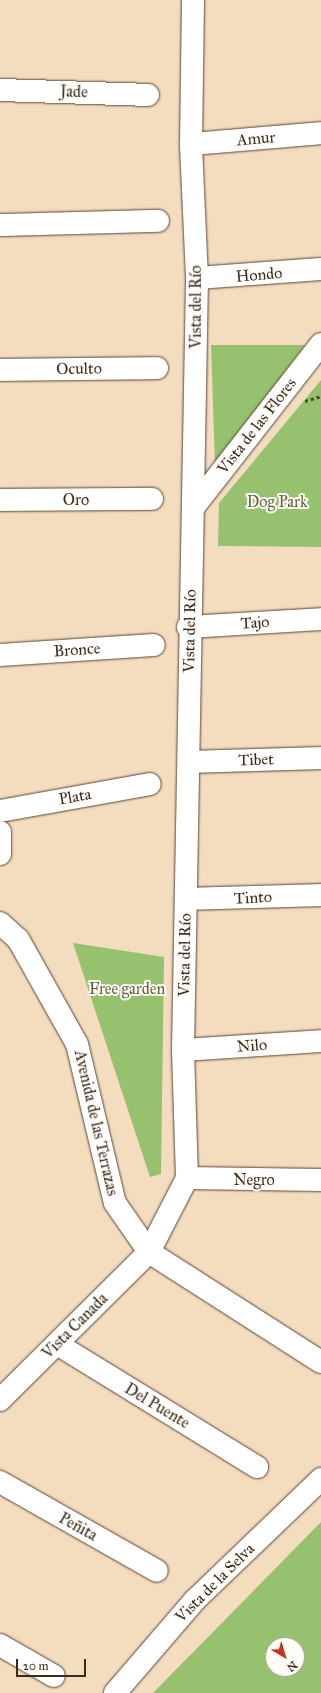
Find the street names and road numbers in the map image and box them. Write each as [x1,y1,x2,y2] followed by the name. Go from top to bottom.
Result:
[60,82,88,102] street label: Jade
[236,128,276,150] street label: Amur
[235,263,283,287] street label: Hondo
[186,265,206,349] street label: Vista del Río
[56,359,102,379] street label: Oculto
[213,374,301,478] street label: Vista de las Flores
[63,490,89,510] street label: Oro
[180,589,200,673] street label: Vista del Río
[240,612,270,634] street label: Tajo
[53,639,101,661] street label: Bronce
[238,750,274,770] street label: Tibet
[57,785,93,809] street label: Plata
[234,887,272,909] street label: Tinto
[175,913,195,997] street label: Vista del Río
[236,1035,268,1057] street label: Nilo
[70,1048,122,1198] street label: Avenida de las Terrazas
[233,1170,275,1190] street label: Negro
[38,1289,112,1363] street label: Vista Canada
[121,1379,193,1433] street label: Del Puente
[55,1509,101,1545] street label: Peñita
[171,1539,259,1627] street label: Vista de la Selva

